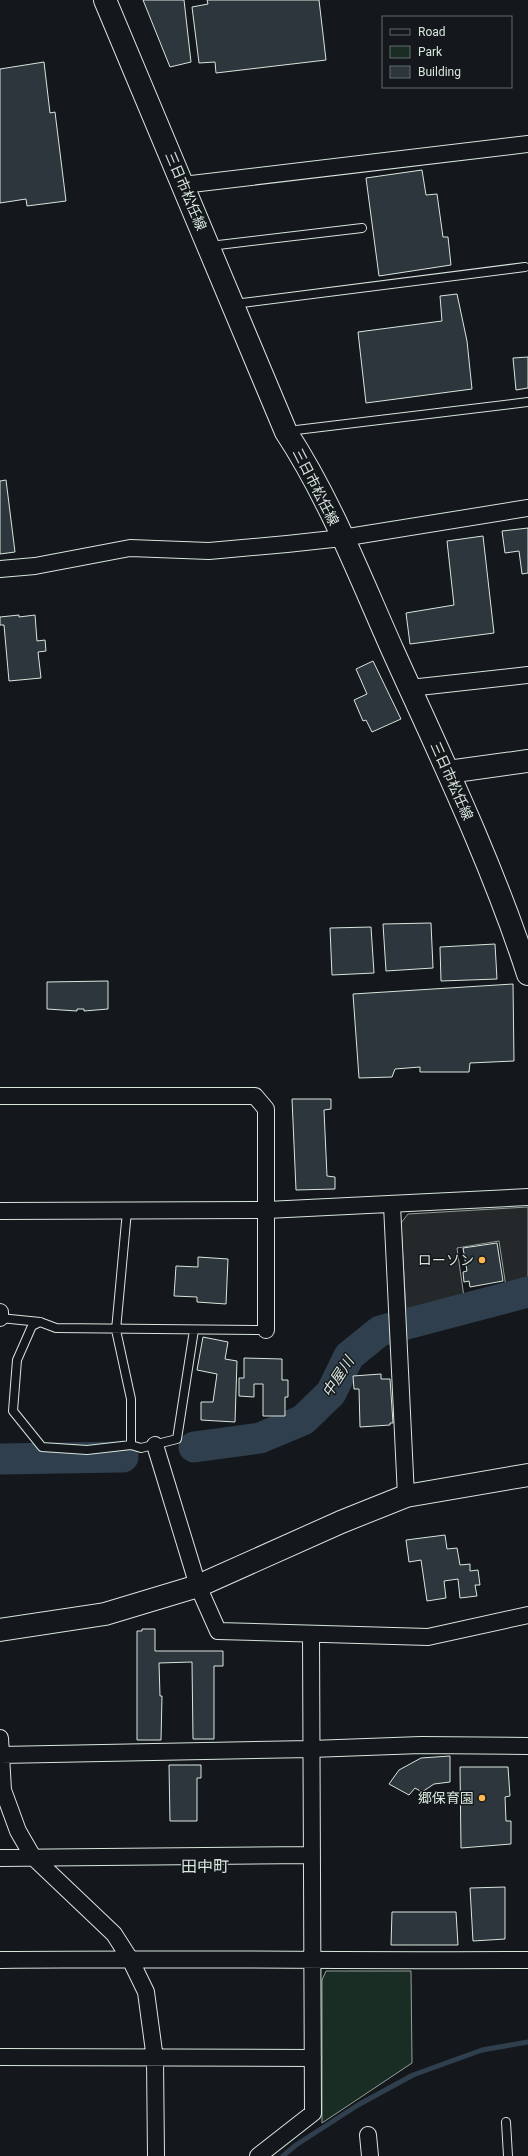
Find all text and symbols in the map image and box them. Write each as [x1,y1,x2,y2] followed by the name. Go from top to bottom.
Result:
[382,16,512,88] legend
[418,25,446,39] text: Road
[418,45,443,59] text: Park
[418,65,461,79] text: Building
[162,149,210,233] street label: 三日市松任線
[290,446,342,528] street label: 三日市松任線
[428,739,476,823] street label: 三日市松任線
[418,1252,474,1268] place label: ローソン
[477,1255,487,1265] marker: ローソン
[318,1352,359,1401] water label: 中屋川
[418,1790,474,1806] place label: 郷保育園
[477,1793,487,1803] marker: 郷保育園
[181,1857,229,1876] district label: 田中町

